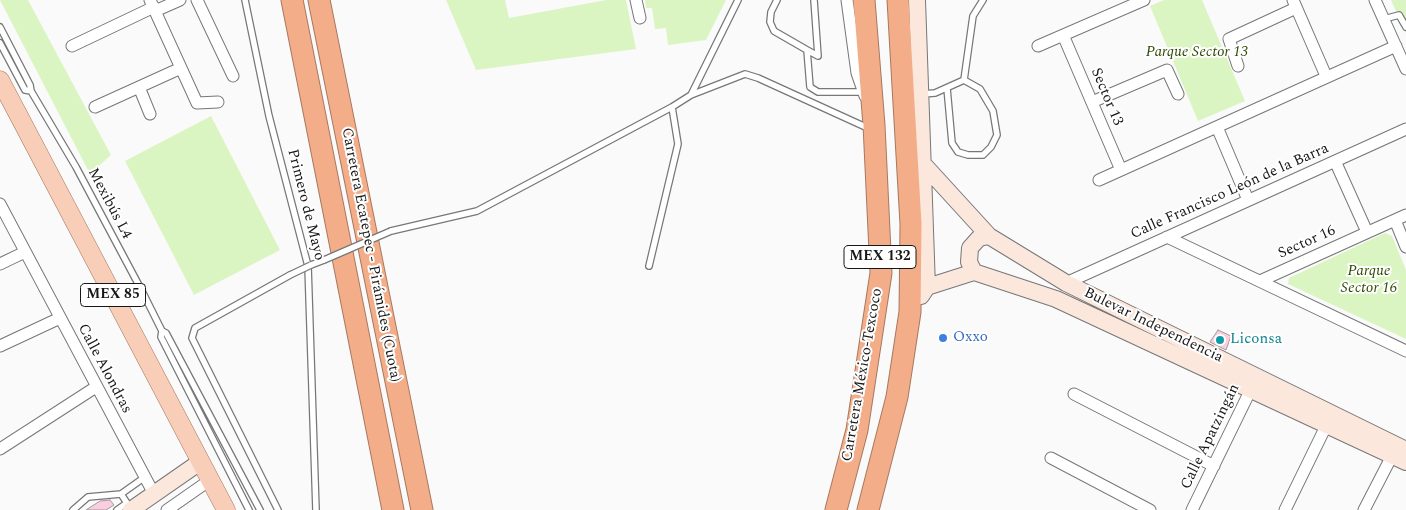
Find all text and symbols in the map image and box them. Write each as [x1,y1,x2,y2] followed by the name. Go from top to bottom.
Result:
[1146,44,1248,62] park label: Parque Sector 13
[1086,65,1126,129] street label: Sector 13
[336,126,404,384] street label: Carretera Ecatepec - Pirámides (Cuota)
[1128,140,1332,244] street label: Calle Francisco León de la Barra
[282,147,328,263] street label: Primero de Mayo
[83,165,135,243] street label: Mexibús L4
[1276,222,1338,264] street label: Sector 16
[844,246,916,268] road number: MEX 132
[1341,263,1397,298] park label: Parque Sector 16
[80,284,146,306] road number: MEX 85
[1080,284,1226,368] street label: Bulevar Independencia
[839,287,887,463] street label: Carretera México-Texcoco
[73,321,135,417] street label: Calle Alondras
[953,329,988,347] place label: Oxxo
[1230,331,1282,349] place label: Liconsa
[937,332,949,344] marker: Oxxo
[1214,334,1226,346] marker: Liconsa
[1178,381,1244,493] street label: Calle Apatzingán

